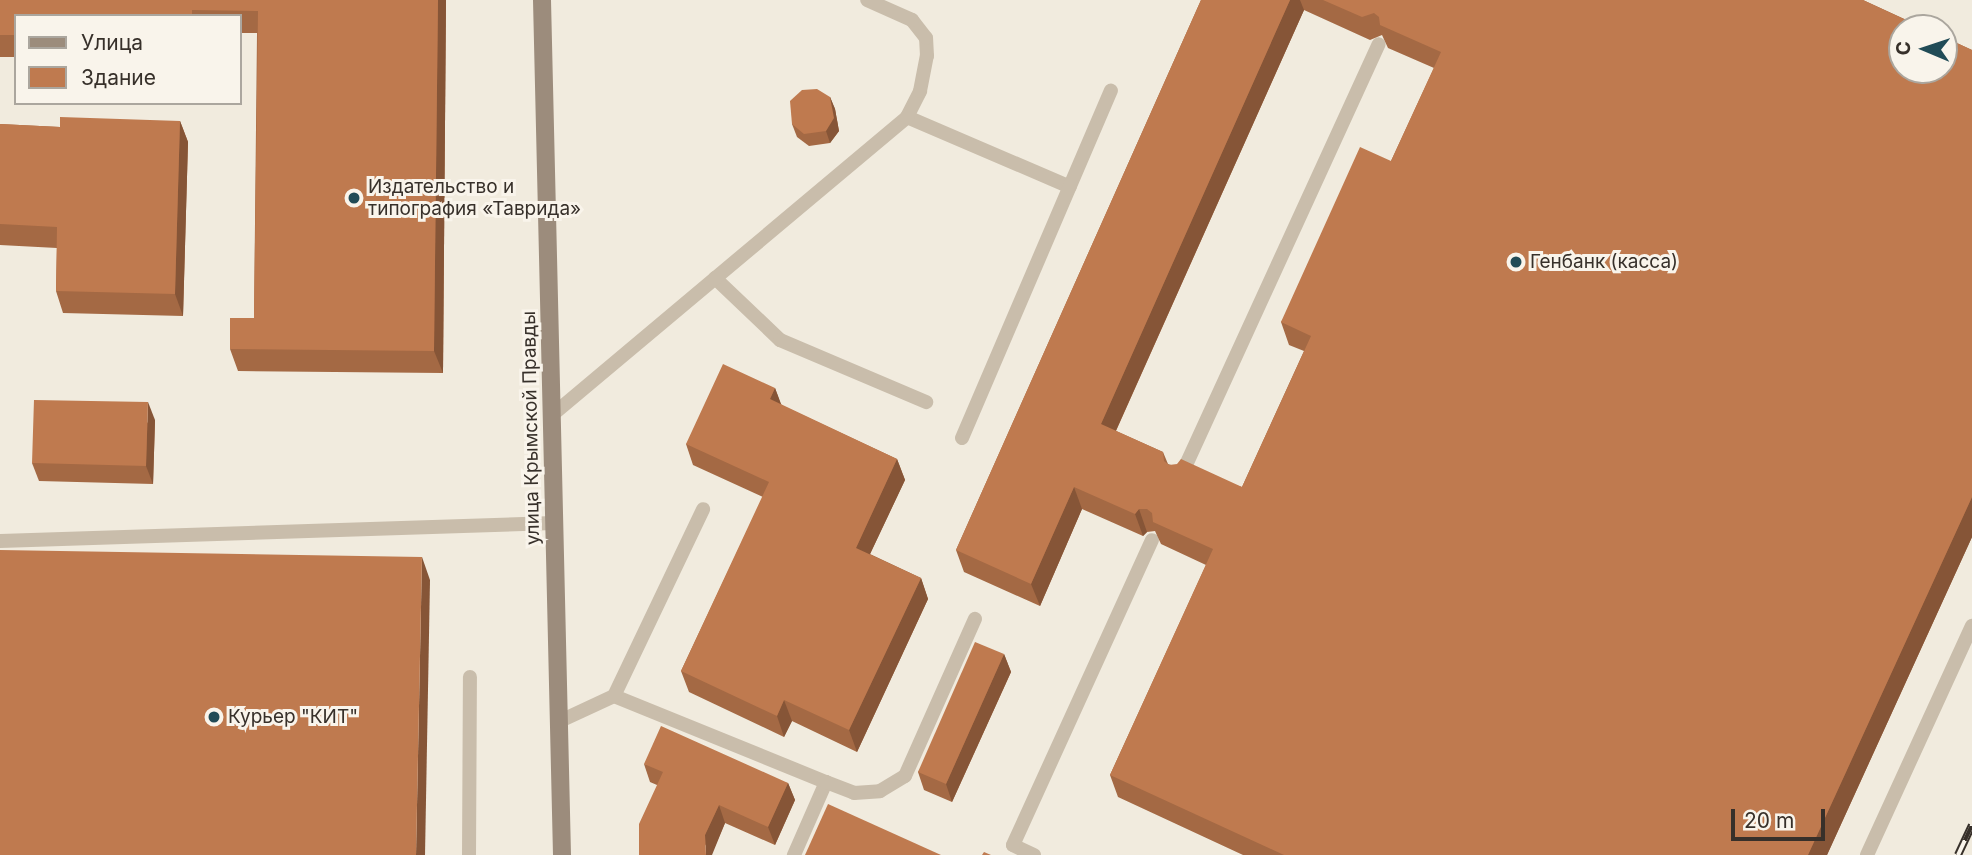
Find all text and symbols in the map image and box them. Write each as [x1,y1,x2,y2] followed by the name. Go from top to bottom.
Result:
[14,14,242,105] legend
[1888,14,1958,84] north arrow
[81,30,143,55] text: Улица
[1892,41,1915,56] text: С
[81,65,156,90] text: Здание
[368,176,581,220] place label: Издательство и типография «Таврида»
[346,190,362,206] marker: Издательство и типография «Таврида»
[1530,251,1678,273] place label: Генбанк (касса)
[1508,254,1524,270] marker: Генбанк (касса)
[518,311,544,545] street label: улица Крымской Правды
[228,706,358,728] place label: Курьер "КИТ"
[206,709,222,725] marker: Курьер "КИТ"
[1734,796,1828,840] scale bar
[1744,808,1794,833] text: 20 m

